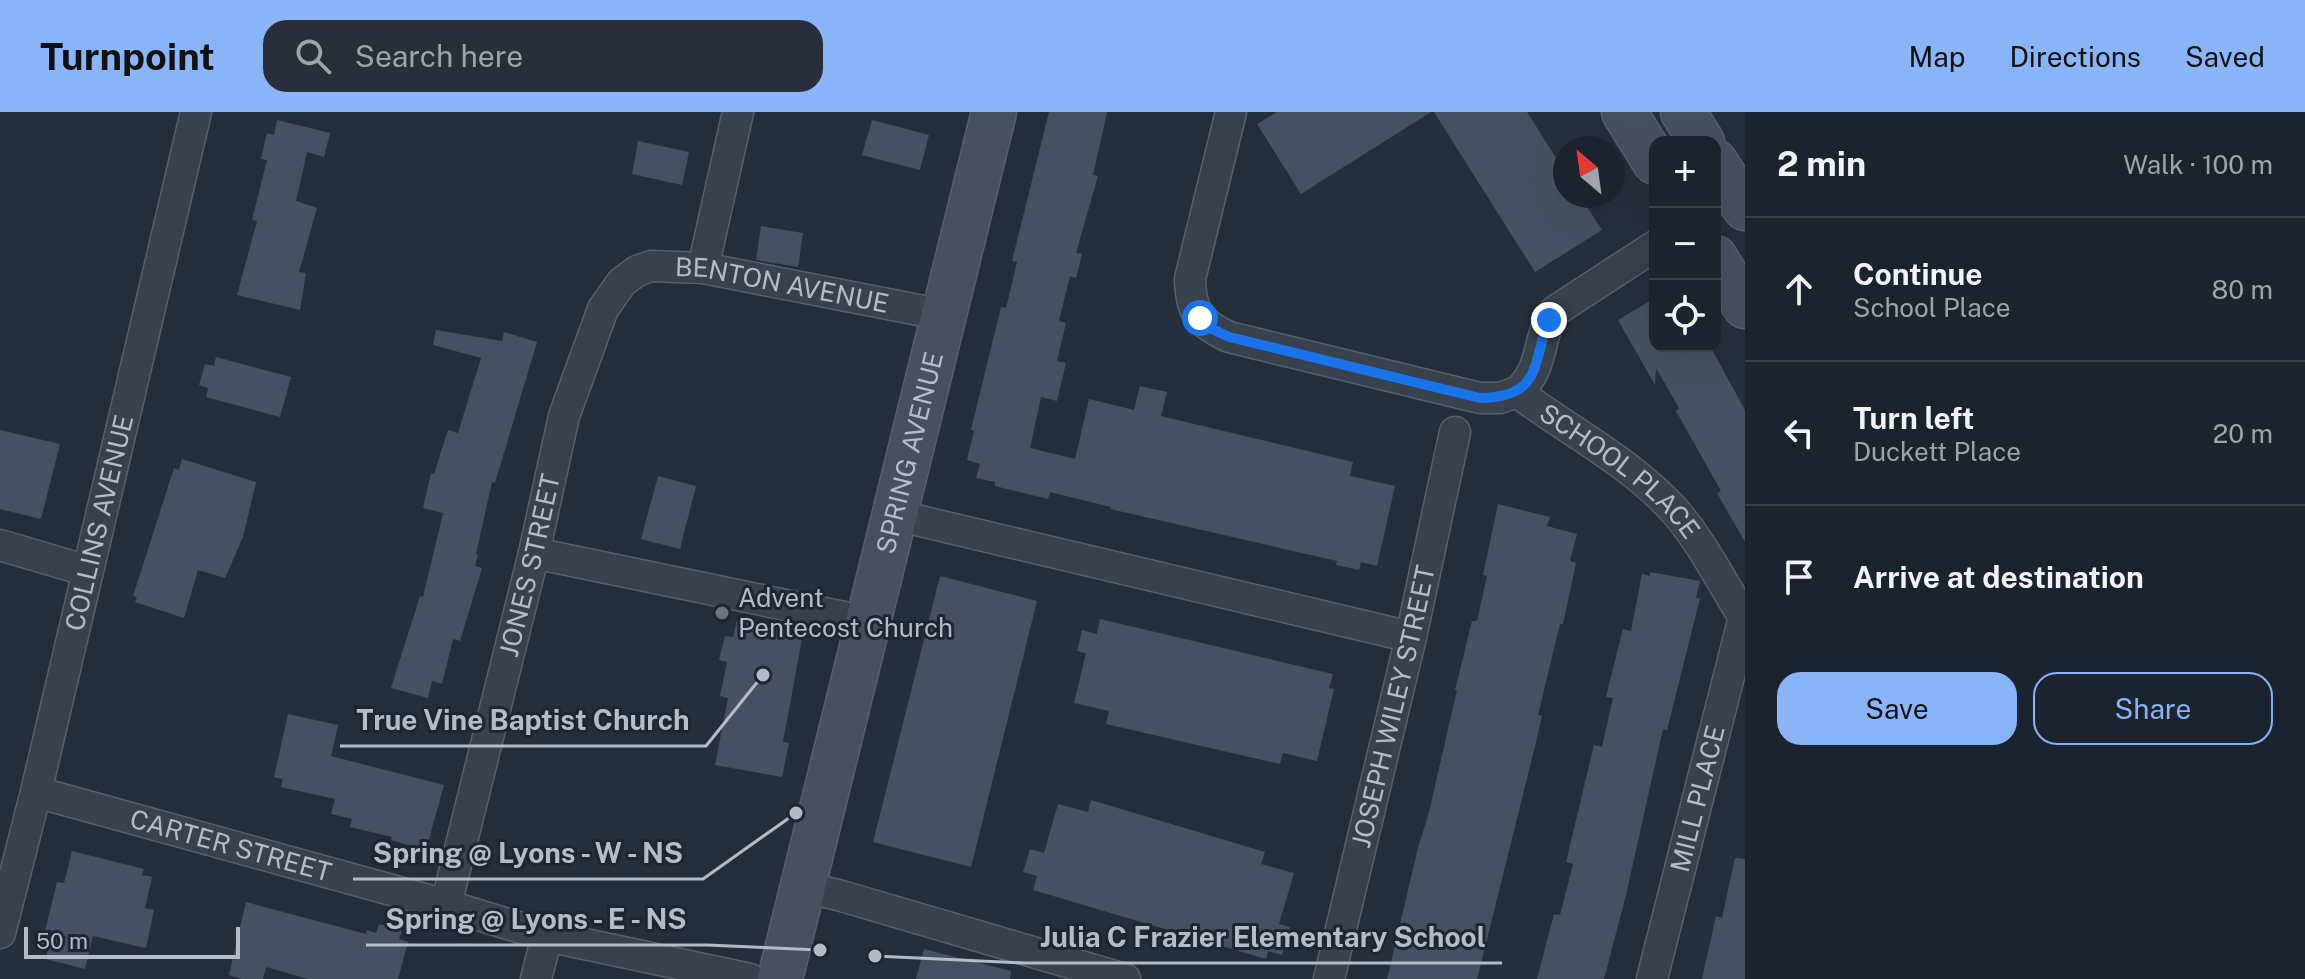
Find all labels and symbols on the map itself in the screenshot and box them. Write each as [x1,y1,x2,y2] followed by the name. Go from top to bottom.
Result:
[1553,136,1625,208] north arrow
[674,251,892,319] street label: BENTON AVENUE
[1182,300,1218,336] route start
[1531,302,1567,338] route end
[870,348,949,557] street label: SPRING AVENUE
[1534,397,1707,544] street label: SCHOOL PLACE
[58,412,139,634] street label: COLLINS AVENUE
[493,471,566,660] street label: JONES STREET
[1345,562,1441,851] street label: JOSEPH WILEY STREET
[738,582,953,643] place label: Advent Pentecost Church
[713,604,731,622] marker: Advent Pentecost Church
[340,694,706,746] callout: True Vine Baptist Church
[356,703,690,736] text: True Vine Baptist Church
[1664,722,1731,875] street label: MILL PLACE
[127,803,335,888] street label: CARTER STREET
[353,827,703,879] callout: Spring @ Lyons - W - NS
[373,836,683,869] text: Spring @ Lyons - W - NS
[366,893,707,945] callout: Spring @ Lyons - E - NS
[385,902,687,935] text: Spring @ Lyons - E - NS
[1024,911,1502,963] callout: Julia C Frazier Elementary School
[1040,920,1486,953] text: Julia C Frazier Elementary School
[24,923,240,959] scale bar

